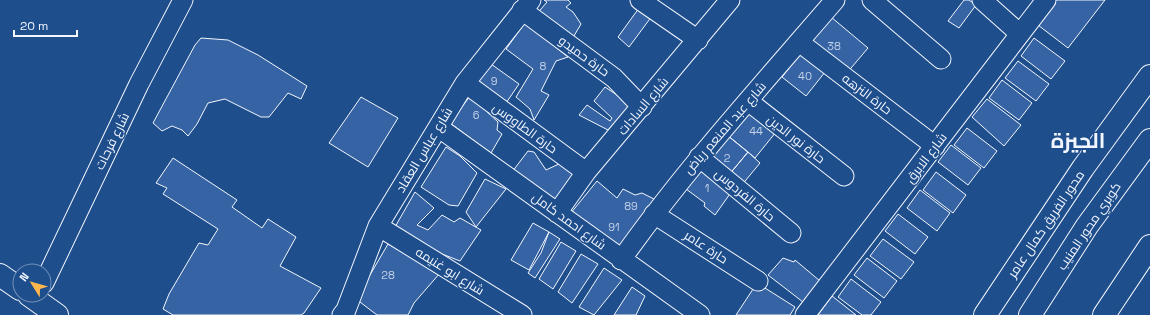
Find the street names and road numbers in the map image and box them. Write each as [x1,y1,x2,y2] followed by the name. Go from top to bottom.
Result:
[555,32,613,80] street label: حارة حميدو
[839,70,895,118] street label: حارة النزهه
[614,73,672,139] street label: شارع السادات
[680,78,771,179] street label: شارع عبد المنعم رياض
[489,99,561,157] street label: حارة الطاووس
[392,104,456,196] street label: شارع عباس العقاد
[91,110,133,172] street label: شارع فرحات
[763,111,829,167] street label: حارة نور الدين
[901,129,951,187] street label: شارع الابرق
[711,165,779,225] street label: حارة الفردوس
[1003,167,1088,282] street label: محور الفريق كمال عامر
[1053,179,1126,274] street label: كوبري محور المنيب
[529,188,609,254] street label: شارع احمد كامل
[680,226,731,268] street label: حارة عامر
[412,243,488,299] street label: شارع ابو غنيمه

